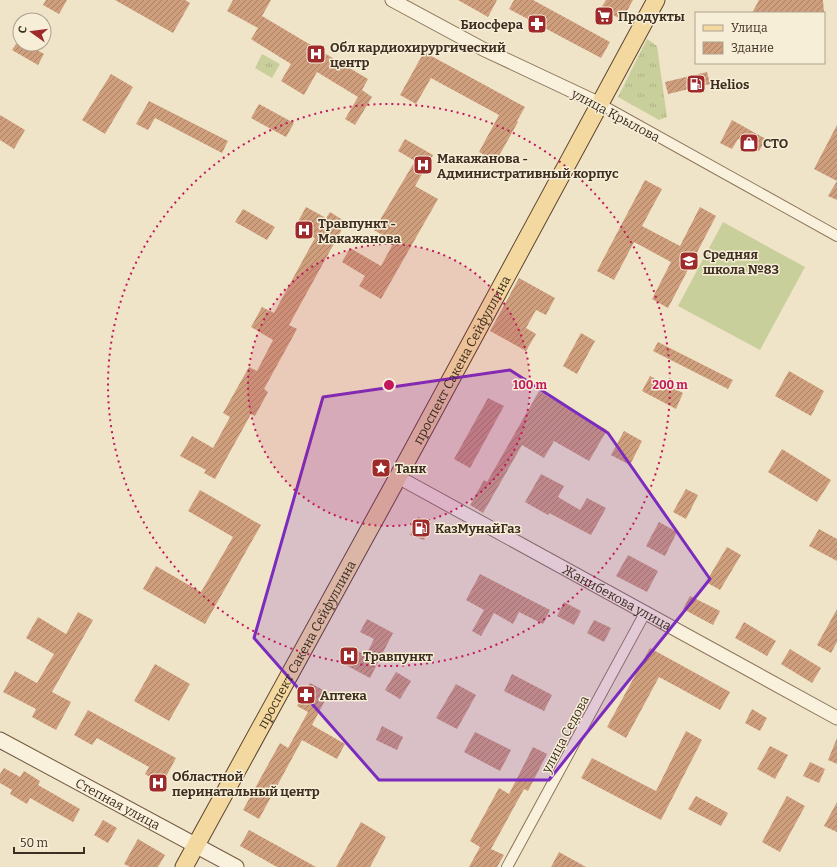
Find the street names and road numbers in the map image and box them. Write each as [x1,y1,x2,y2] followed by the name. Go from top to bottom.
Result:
[568,85,662,145] street label: улица Крылова
[410,273,513,447] street label: проспект Сакена Сейфуллина
[255,558,359,731] street label: проспект Сакена Сейфуллина
[560,562,674,634] street label: Жанибекова улица
[538,693,592,776] street label: улица Седова
[73,775,163,833] street label: Степная улица

